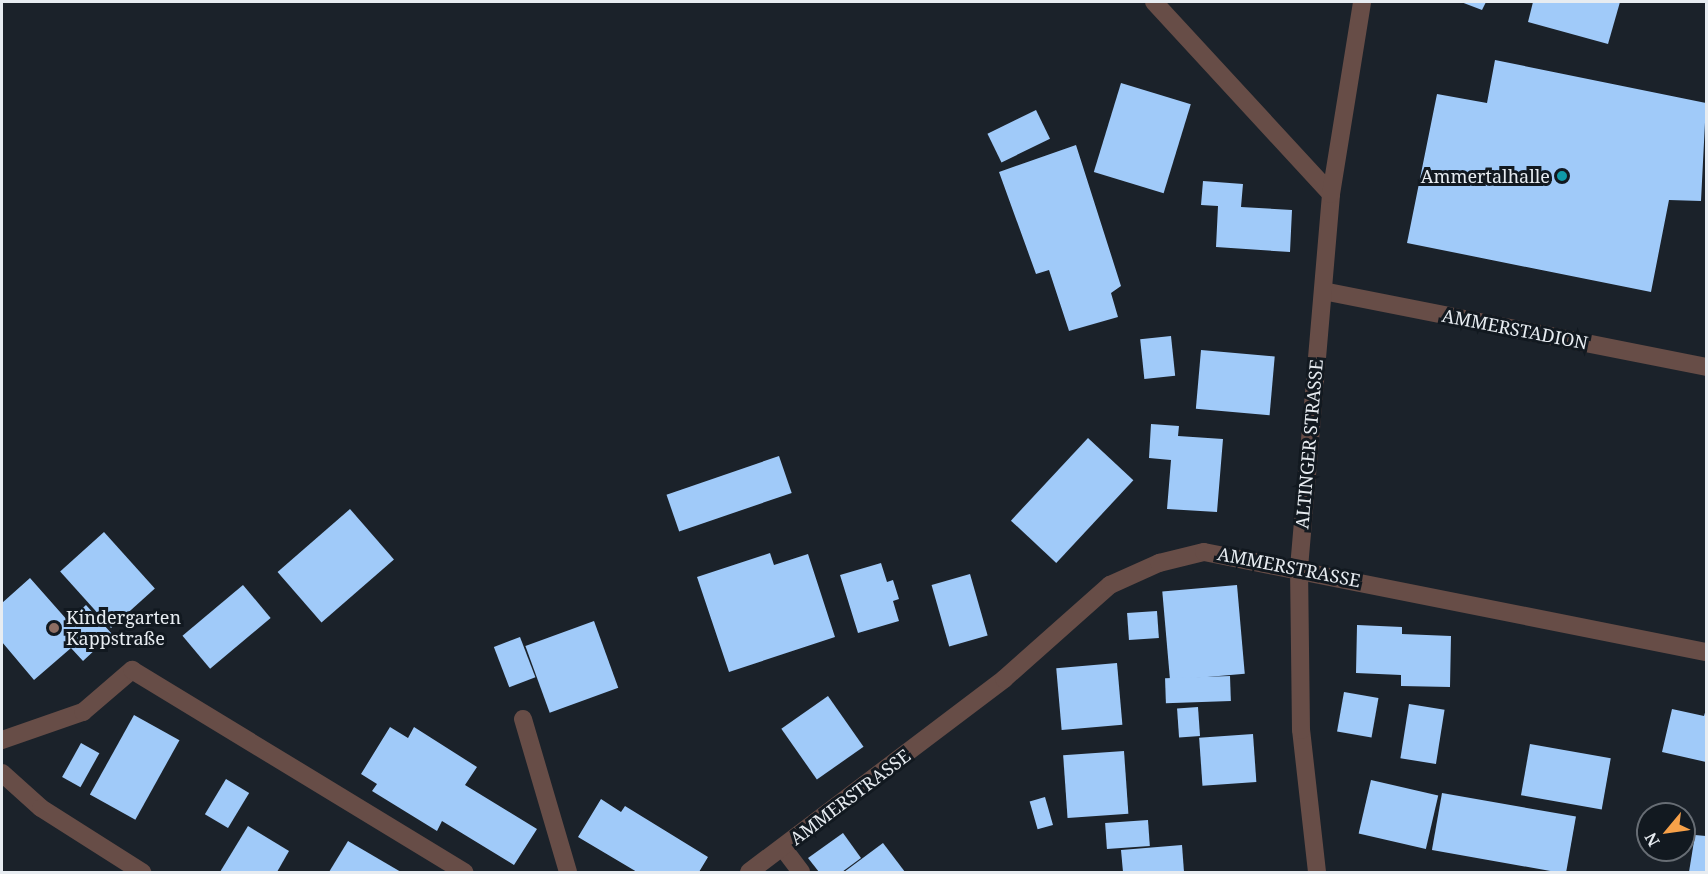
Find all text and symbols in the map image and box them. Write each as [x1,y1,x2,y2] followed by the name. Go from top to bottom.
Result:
[1421,165,1550,187] place label: Ammertalhalle
[1555,169,1569,183] marker: Ammertalhalle
[1440,304,1590,354] street label: AMMERSTADION
[1291,358,1327,530] street label: ALTINGER STRASSE
[1216,543,1362,591] street label: AMMERSTRASSE
[66,607,181,650] place label: Kindergarten Kappstraße
[47,621,61,635] marker: Kindergarten Kappstraße
[786,745,914,849] street label: AMMERSTRASSE
[1636,802,1696,862] north arrow
[1639,829,1665,851] text: N

